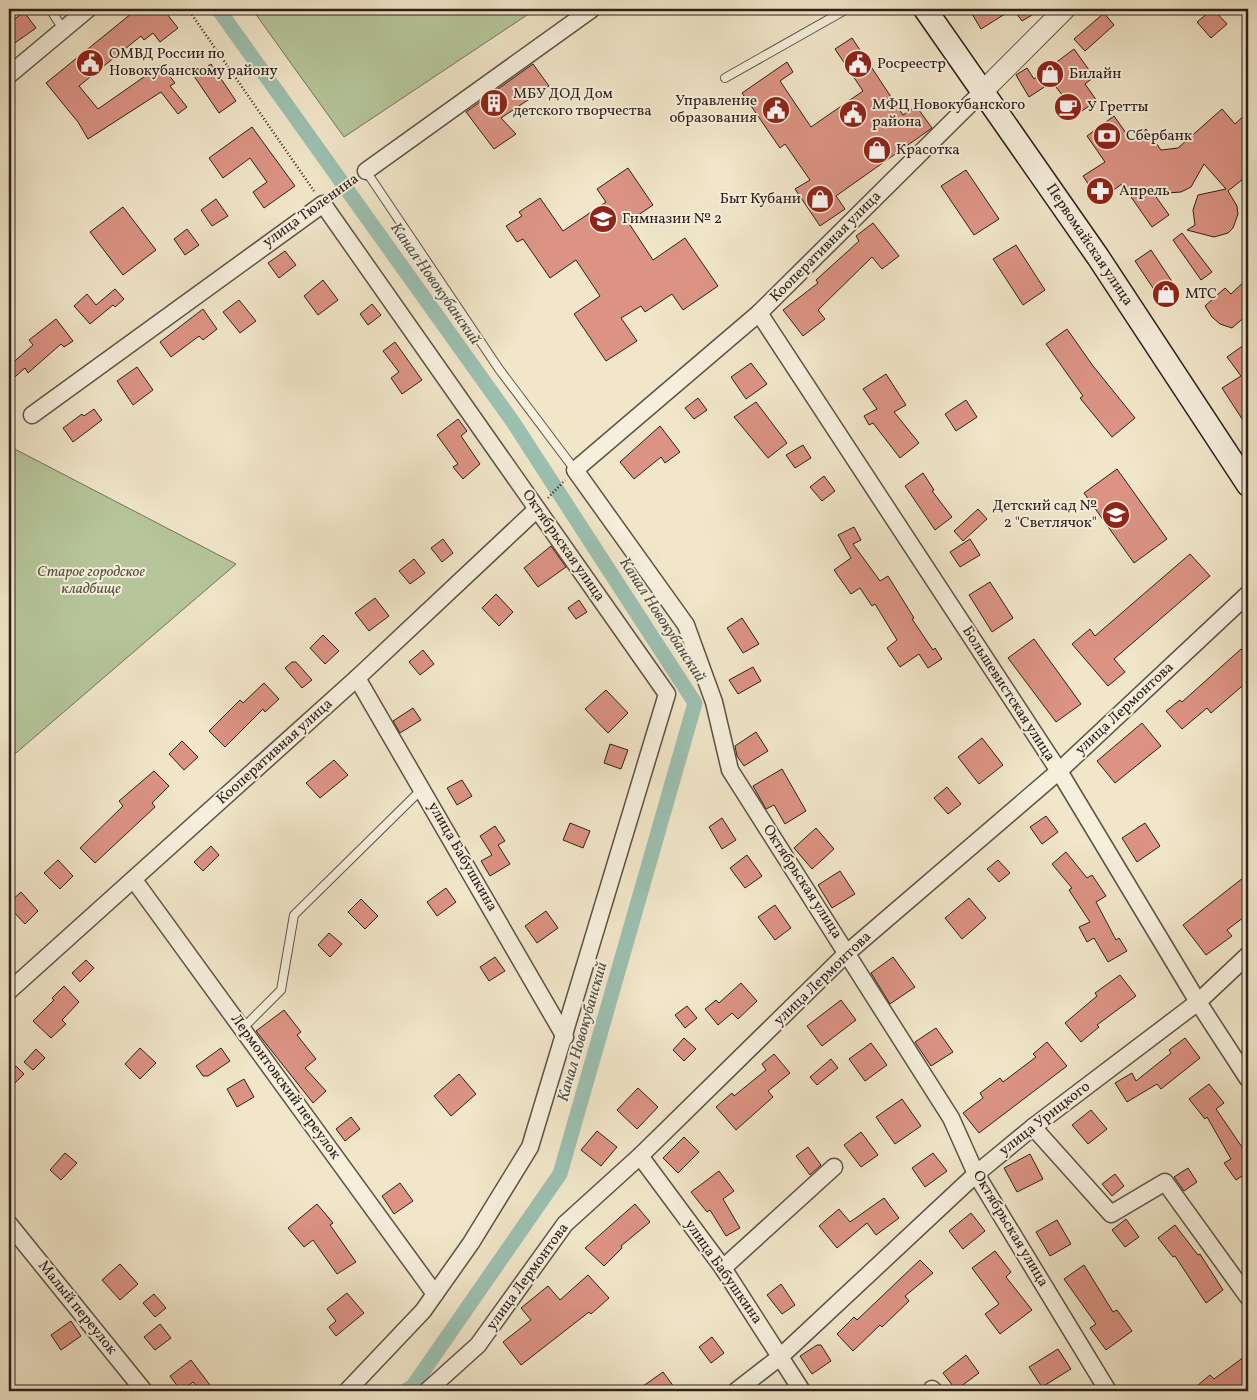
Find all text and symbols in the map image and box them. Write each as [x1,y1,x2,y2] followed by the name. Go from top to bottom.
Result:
[109,44,278,82] place label: ОМВД России по Новокубанскому району
[75,48,105,78] public building icon: ОМВД России по Новокубанскому району
[843,49,873,79] public building icon: Росреестр
[877,54,946,75] place label: Росреестр
[1035,59,1065,89] shop icon: Билайн
[1069,64,1121,85] place label: Билайн
[513,84,652,122] place label: МБУ ДОД Дом детского творчества
[479,88,509,118] building icon: МБУ ДОД Дом детского творчества
[669,91,757,129] place label: Управление образования
[1053,92,1083,122] cafe icon: У Гретты
[761,95,791,125] public building icon: Управление образования
[872,95,1025,133] place label: МФЦ Новокубанского района
[1087,97,1149,118] place label: У Гретты
[838,99,868,129] public building icon: МФЦ Новокубанского района
[1092,121,1122,151] bank icon: Сбербанк
[1126,126,1192,147] place label: Сбербанк
[862,135,892,165] shop icon: Красотка
[896,140,960,161] place label: Красотка
[259,169,363,253] street label: улица Тюленина
[1085,176,1115,206] pharmacy icon: Апрель
[1040,180,1138,310] street label: Первомайская улица
[1119,181,1170,202] place label: Апрель
[805,184,835,214] shop icon: Быт Кубани
[766,187,886,307] street label: Кооперативная улица
[720,189,801,210] place label: Быт Кубани
[588,204,618,234] school or university icon: Гимназии № 2
[622,209,722,230] place label: Гимназии № 2
[385,219,485,349] water label: Канал Новокубанский
[1151,279,1181,309] shop icon: МТС
[1185,284,1217,305] place label: МТС
[516,486,610,606] street label: Октябрьская улица
[992,496,1097,534] place label: Детский сад № 2 "Светлячок"
[1101,500,1131,530] school or university icon: Детский сад № 2 "Светлячок"
[613,553,711,687] water label: Канал Новокубанский
[37,562,145,600] park label: Старое городское кладбище
[956,622,1060,766] street label: Большевистская улица
[1071,658,1179,760] street label: улица Лермонтова
[212,694,338,810] street label: Кооперативная улица
[422,798,502,916] street label: улица Бабушкина
[757,821,847,943] street label: Октябрьская улица
[770,927,876,1031] street label: улица Лермонтова
[553,960,613,1104] water label: Канал Новокубанский
[225,1010,345,1164] street label: Лермонтовский переулок
[995,1077,1095,1161] street label: улица Урицкого
[967,1167,1053,1291] street label: Октябрьская улица
[679,1215,767,1329] street label: улица Бабушкина
[482,1219,574,1335] street label: улица Лермонтова
[32,1256,122,1360] street label: Малый переулок

